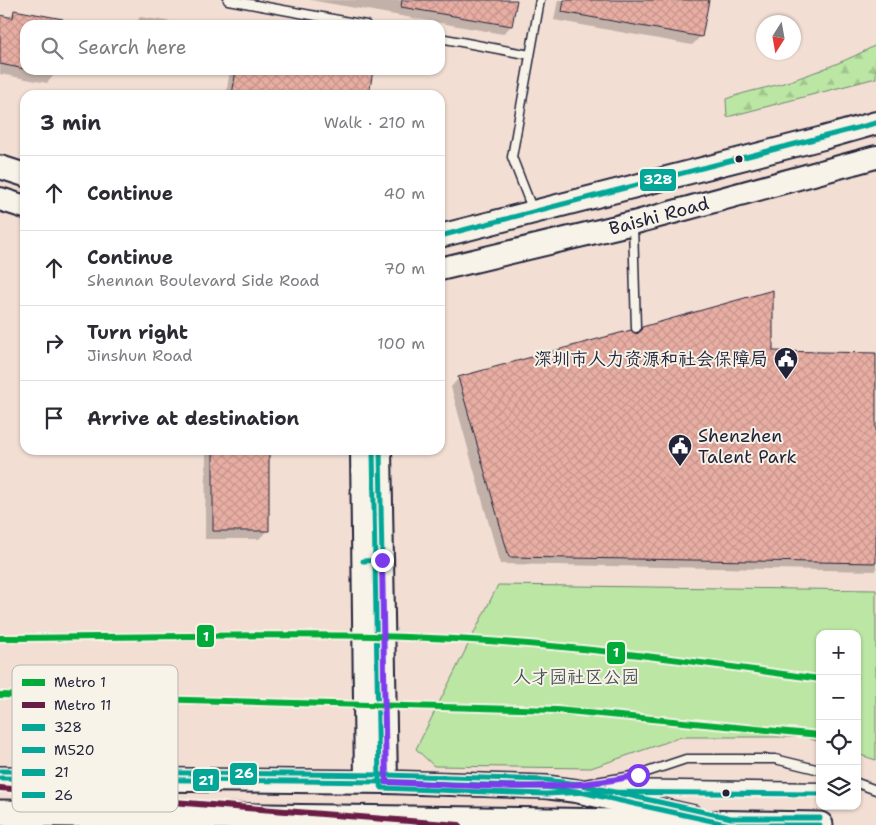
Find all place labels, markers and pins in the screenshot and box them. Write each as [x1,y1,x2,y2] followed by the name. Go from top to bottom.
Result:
[734,154,744,164] unlabelled marker
[773,346,799,380] public building icon: 深圳市人力资源和社会保障局
[534,347,768,371] place label: 深圳市人力资源和社会保障局
[698,424,797,469] place label: Shenzhen Talent Park
[667,433,693,467] public building icon: Shenzhen Talent Park
[721,788,731,798] unlabelled marker

